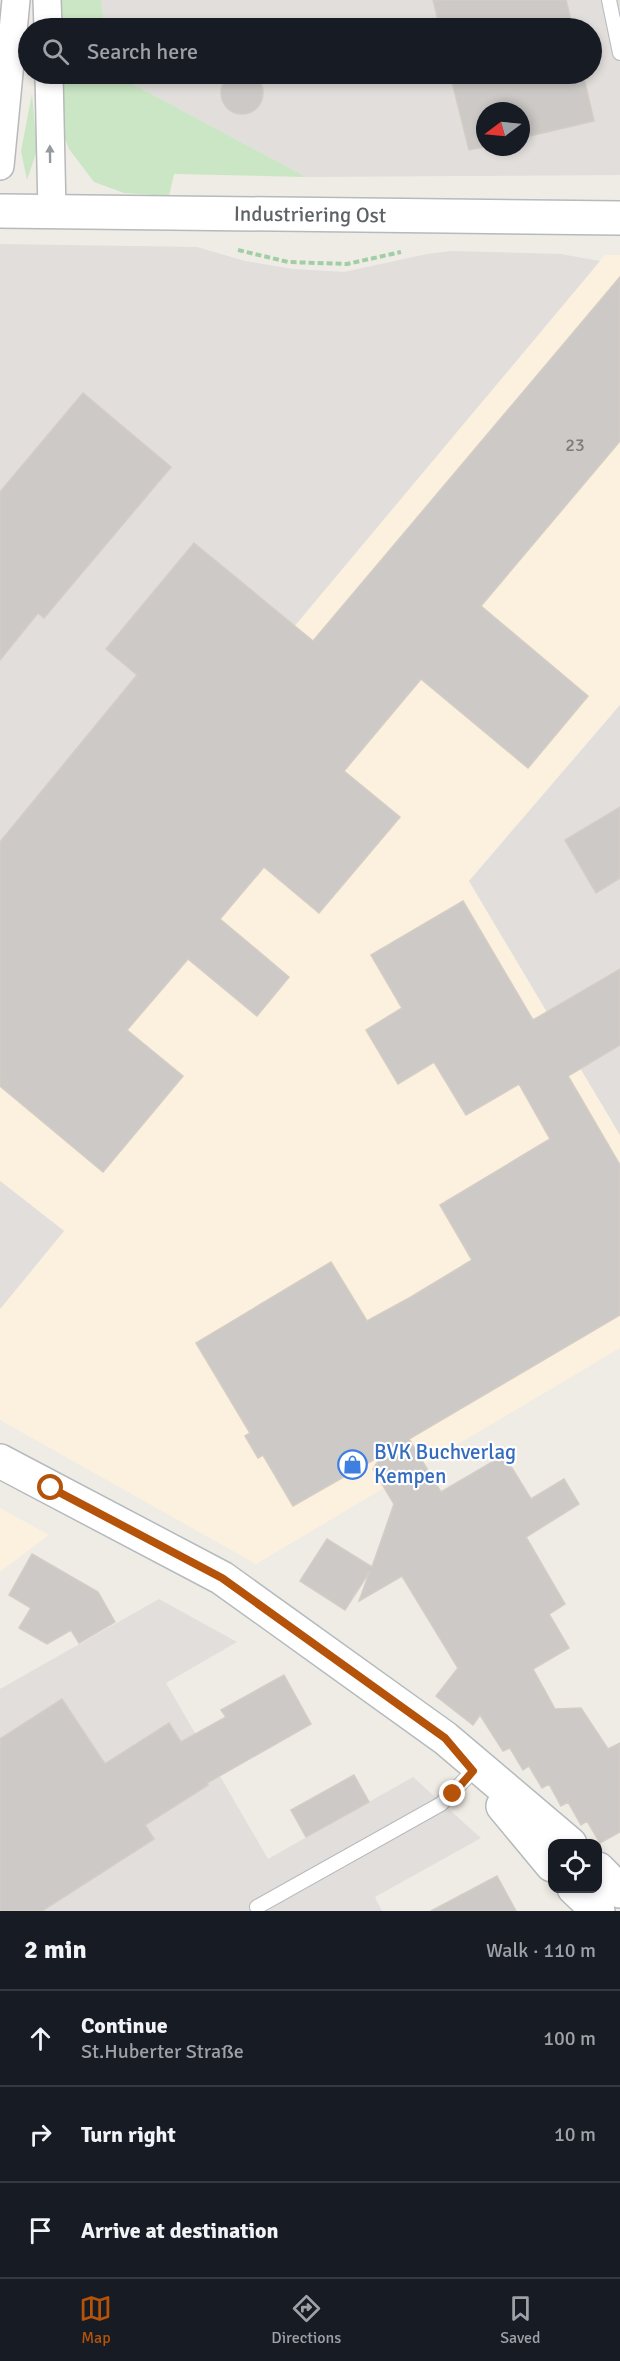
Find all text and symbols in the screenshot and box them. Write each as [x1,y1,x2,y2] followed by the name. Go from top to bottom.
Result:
[18,18,602,84] search box
[39,35,72,68] icon: search
[87,38,198,65] text: Search here
[476,102,530,156] north arrow
[46,144,55,163] one-way arrow
[234,201,386,228] street label: Industriering Ost
[565,434,585,456] house number: 23
[374,1439,516,1489] place label: BVK Buchverlag Kempen
[337,1448,369,1480] shop icon: BVK Buchverlag Kempen
[37,1474,63,1500] route start
[439,1780,465,1806] route end
[548,1839,602,1893] map controls
[548,1839,602,1893] button: locate
[24,1934,87,1966] text: 2 min
[486,1938,596,1963] text: Walk · 110 m
[81,2012,168,2039] text: Continue
[24,2022,57,2055] icon: ahead
[543,2026,596,2051] text: 100 m
[81,2039,244,2064] text: St.Huberter Straße
[24,2118,57,2151] icon: right
[81,2121,176,2148] text: Turn right
[554,2122,596,2147] text: 10 m
[24,2214,57,2247] icon: arrive
[81,2217,278,2244] text: Arrive at destination
[79,2292,112,2348] tab: Map
[271,2292,341,2348] tab: Directions
[500,2292,541,2348] tab: Saved

